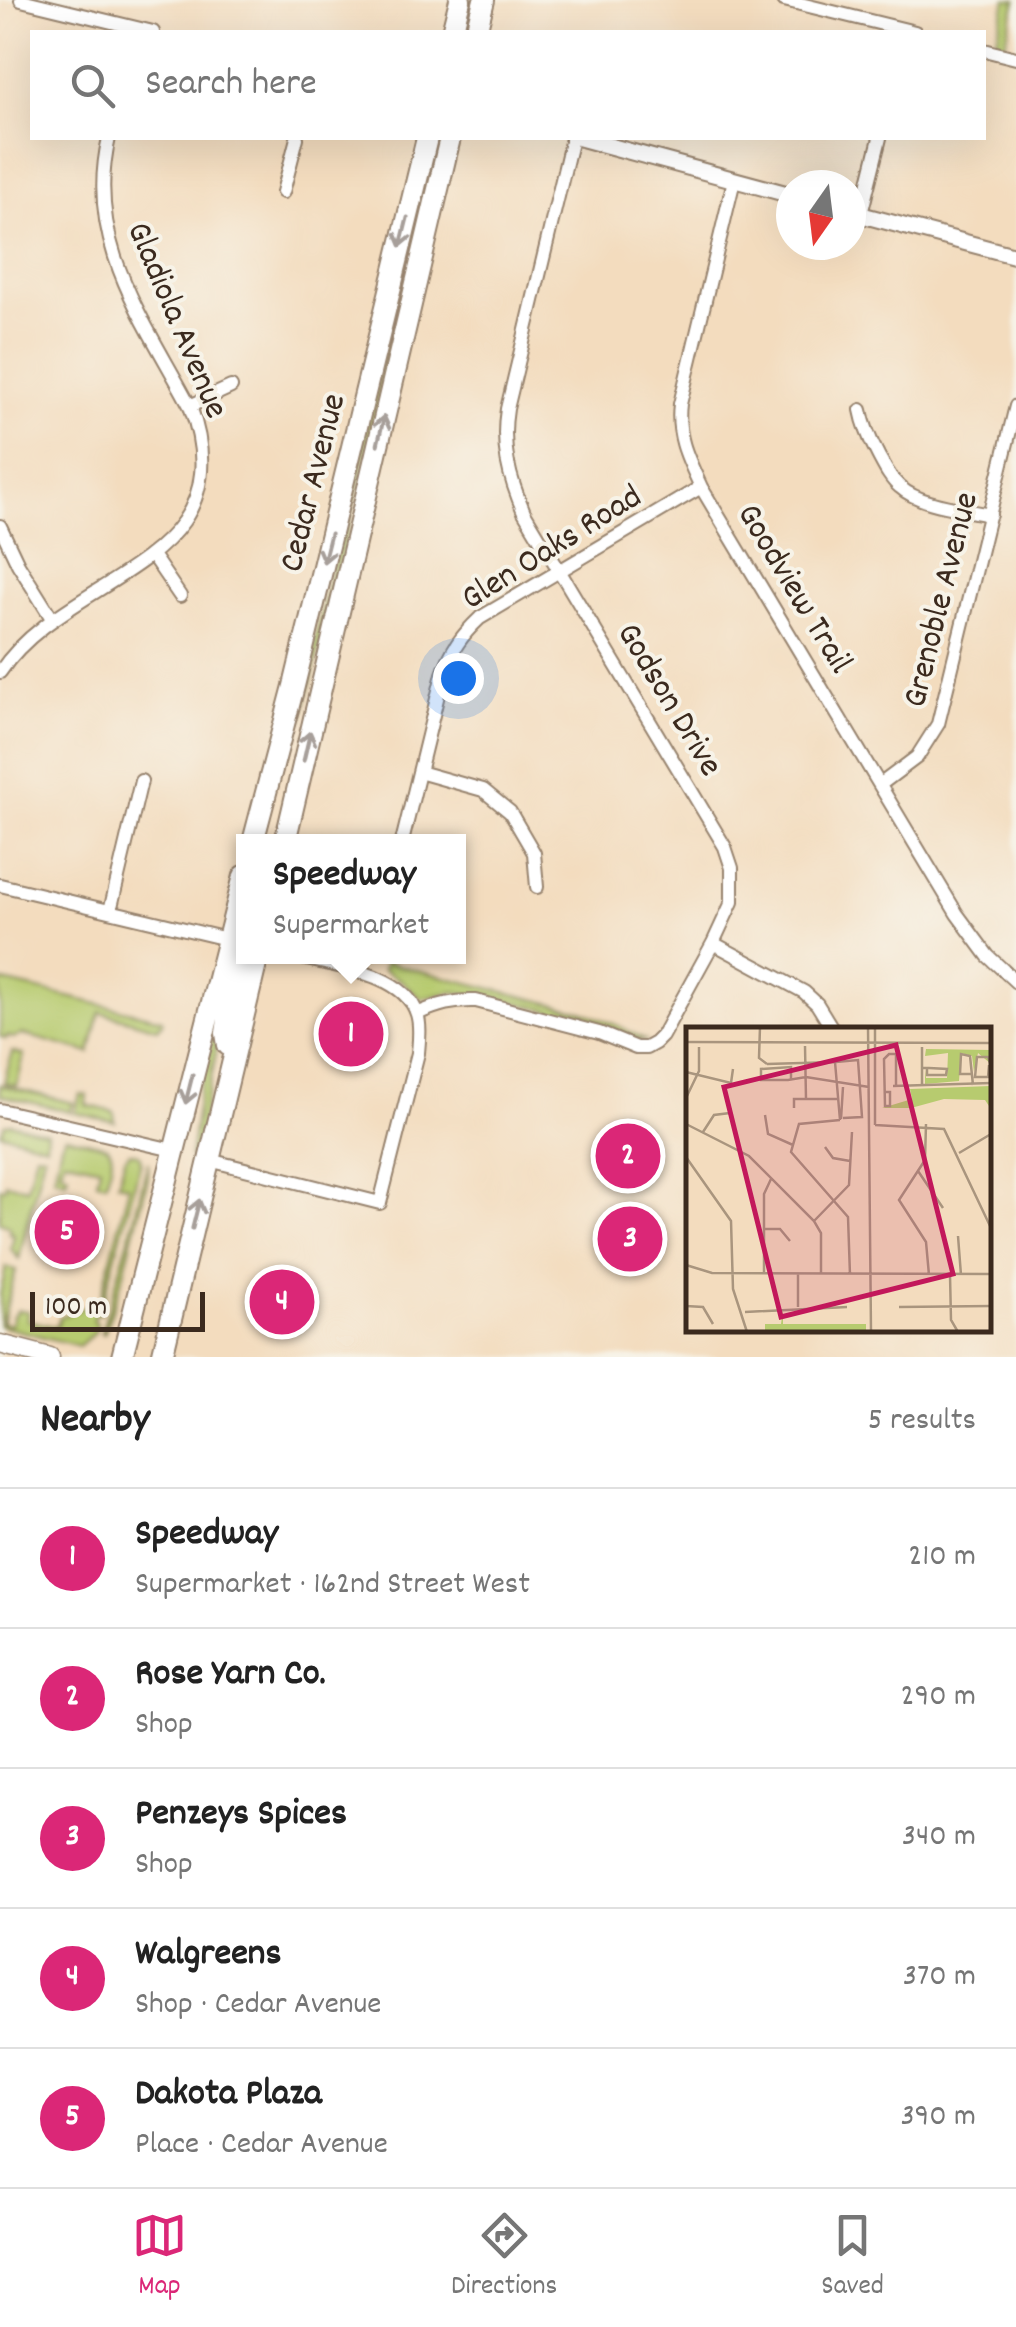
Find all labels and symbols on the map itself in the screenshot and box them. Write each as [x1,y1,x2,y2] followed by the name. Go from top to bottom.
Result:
[776,170,866,260] north arrow
[111,215,239,427] street label: Gladiola Avenue
[394,215,412,247] one-way arrow
[269,389,361,578] street label: Cedar Avenue
[373,415,391,447] one-way arrow
[453,474,653,625] street label: Glen Oaks Road
[892,487,994,713] street label: Grenoble Avenue
[722,495,863,684] street label: Goodview Trail
[317,532,336,563] one-way arrow
[602,614,733,787] street label: Godson Drive
[433,653,484,704] your location
[299,731,317,763] one-way arrow
[318,996,384,1072] pin: 1
[686,1027,991,1332] inset map
[178,1073,197,1104] one-way arrow
[596,1118,660,1194] pin: 2
[34,1194,100,1270] pin: 5
[188,1199,206,1231] one-way arrow
[598,1202,662,1276] pin: 3
[250,1264,314,1340] pin: 4
[30,1287,205,1332] scale bar

